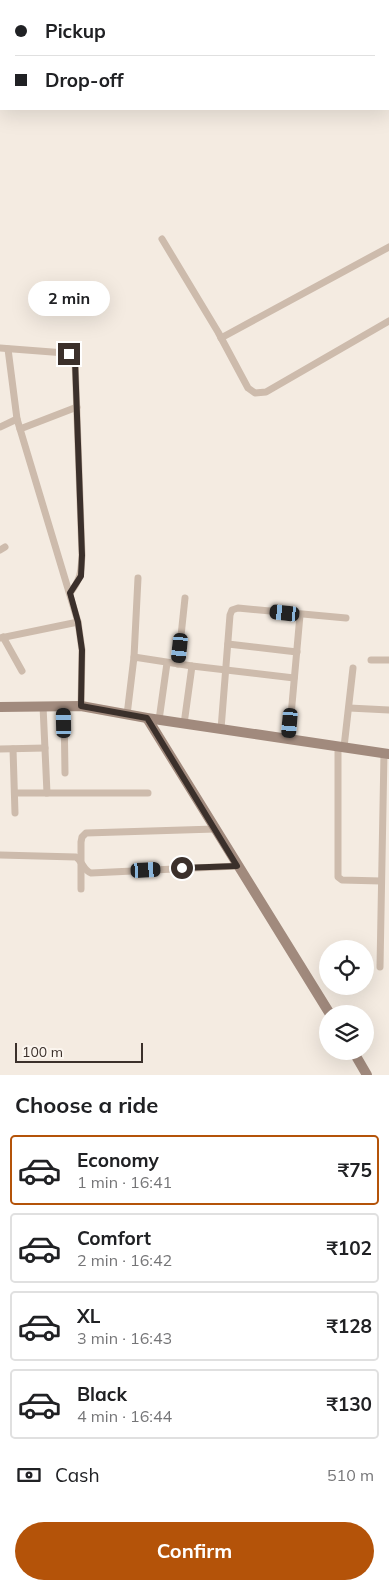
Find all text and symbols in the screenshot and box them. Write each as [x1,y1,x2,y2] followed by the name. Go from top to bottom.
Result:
[45,19,106,43] text: Pickup
[45,68,123,92] text: Drop-off
[28,282,110,316] callout: 2 min
[48,288,90,308] text: 2 min
[58,343,80,365] route end
[269,604,300,622] car
[170,632,189,664] car
[281,707,298,739] car
[56,708,71,738] car
[171,857,193,879] route start
[130,862,161,878] car
[319,940,374,1060] map controls
[319,940,374,995] button: locate
[319,1005,374,1060] button: layers
[15,1040,142,1063] scale bar
[22,1043,63,1061] text: 100 m
[15,1091,158,1119] text: Choose a ride
[17,1148,62,1193] icon: car
[77,1148,159,1172] text: Economy
[338,1158,372,1182] text: ₹75
[77,1172,172,1192] text: 1 min · 16:41
[17,1226,62,1271] icon: car
[77,1226,151,1250] text: Comfort
[326,1236,372,1260] text: ₹102
[77,1250,172,1270] text: 2 min · 16:42
[17,1304,62,1349] icon: car
[77,1304,100,1328] text: XL
[326,1314,372,1338] text: ₹128
[77,1328,172,1348] text: 3 min · 16:43
[17,1382,62,1427] icon: car
[77,1382,127,1406] text: Black
[326,1392,372,1416] text: ₹130
[77,1406,172,1426] text: 4 min · 16:44
[15,1461,43,1489] icon: cash
[55,1463,100,1487] text: Cash
[327,1465,374,1485] text: 510 m
[15,1522,374,1580] button: Confirm

